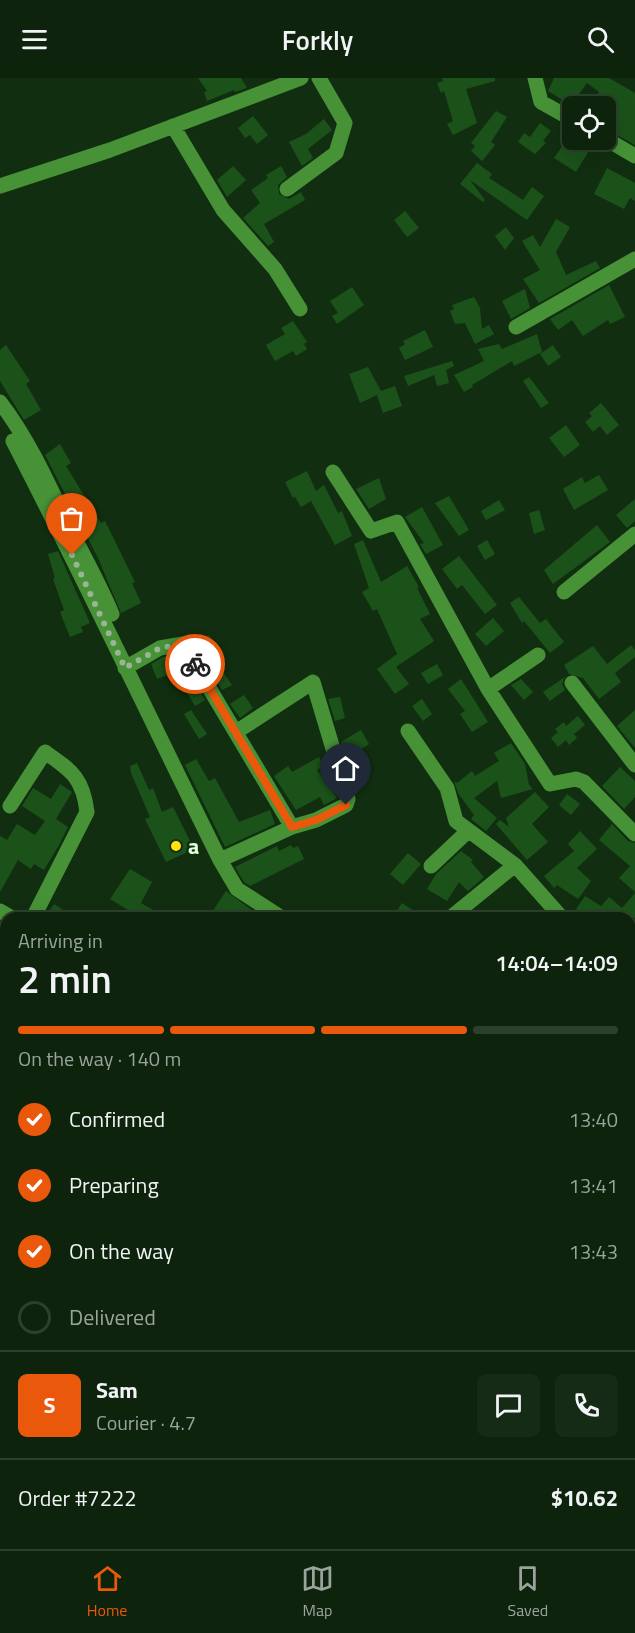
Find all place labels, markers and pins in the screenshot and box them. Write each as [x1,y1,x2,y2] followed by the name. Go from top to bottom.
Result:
[46,493,97,555] pin
[320,743,371,805] pin
[188,829,199,863] place label: a
[169,839,183,853] marker: a

